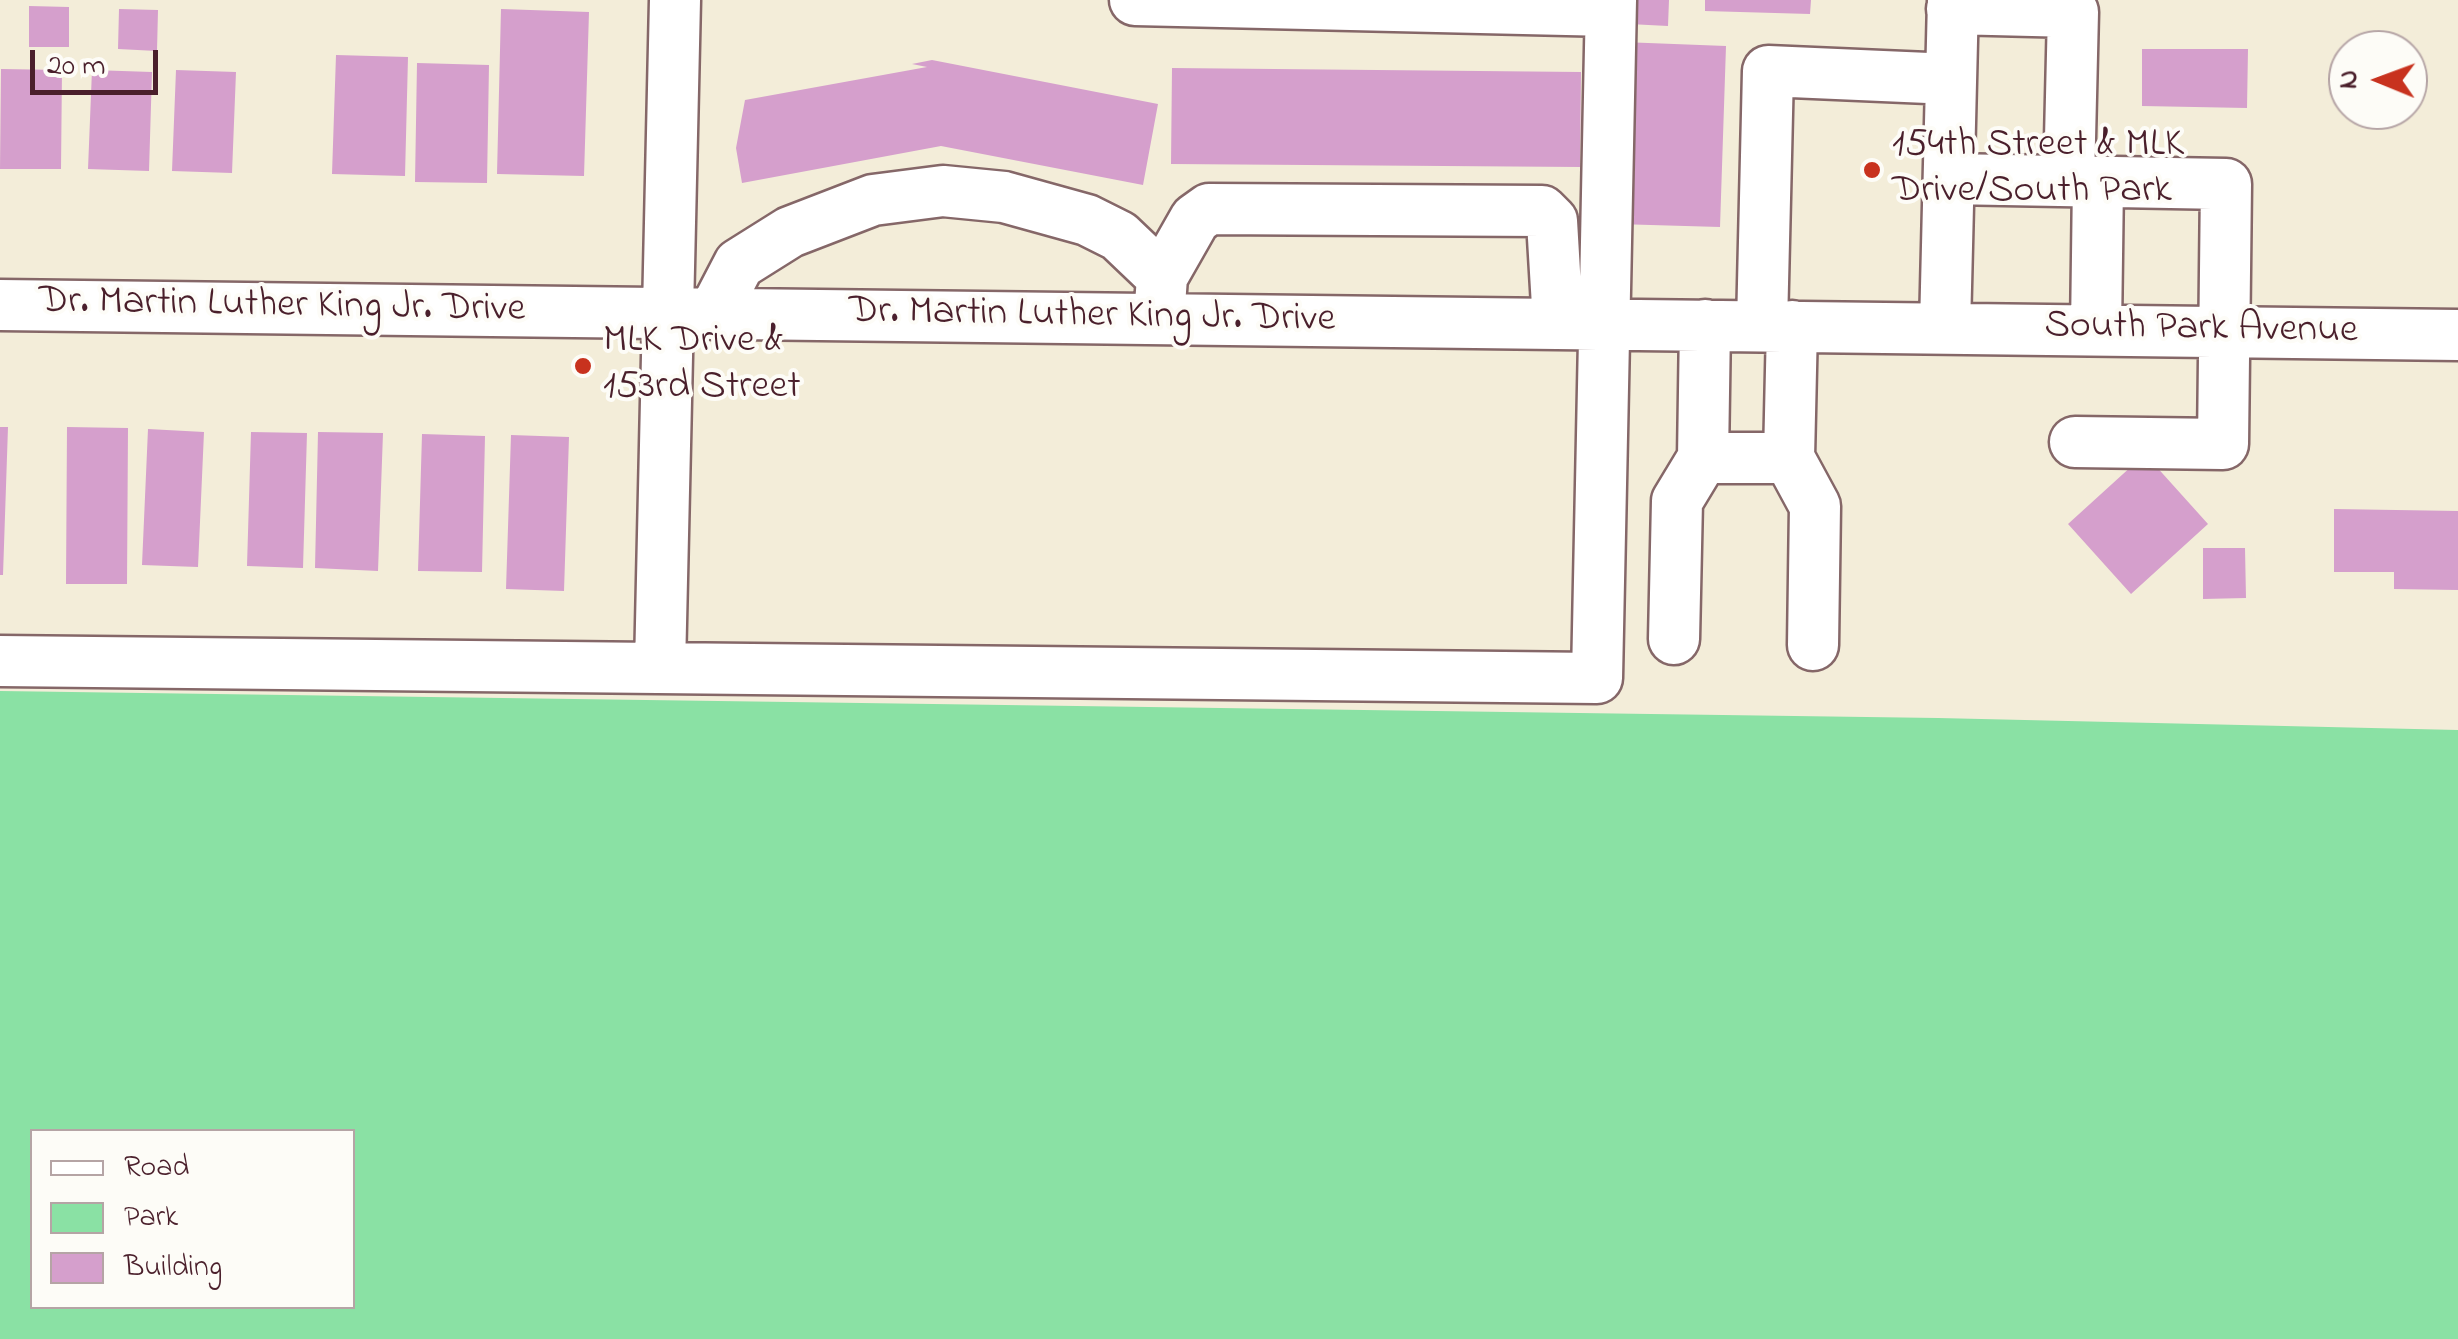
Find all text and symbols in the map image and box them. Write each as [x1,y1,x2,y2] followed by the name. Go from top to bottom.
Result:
[35,30,162,92] scale bar
[2328,30,2428,130] north arrow
[47,45,106,89] text: 20 m
[2329,70,2370,89] text: N
[1892,123,2184,217] place label: 154th Street & MLK Drive/South Park
[1861,159,1883,181] marker: 154th Street & MLK Drive/South Park
[38,280,526,336] street label: Dr. Martin Luther King Jr. Drive
[848,290,1336,346] street label: Dr. Martin Luther King Jr. Drive
[2044,304,2358,358] street label: South Park Avenue
[603,319,801,413] place label: MLK Drive & 153rd Street
[572,355,594,377] marker: MLK Drive & 153rd Street
[30,1129,355,1309] legend
[124,1146,189,1190] text: Road
[124,1196,178,1240] text: Park
[124,1246,222,1290] text: Building

